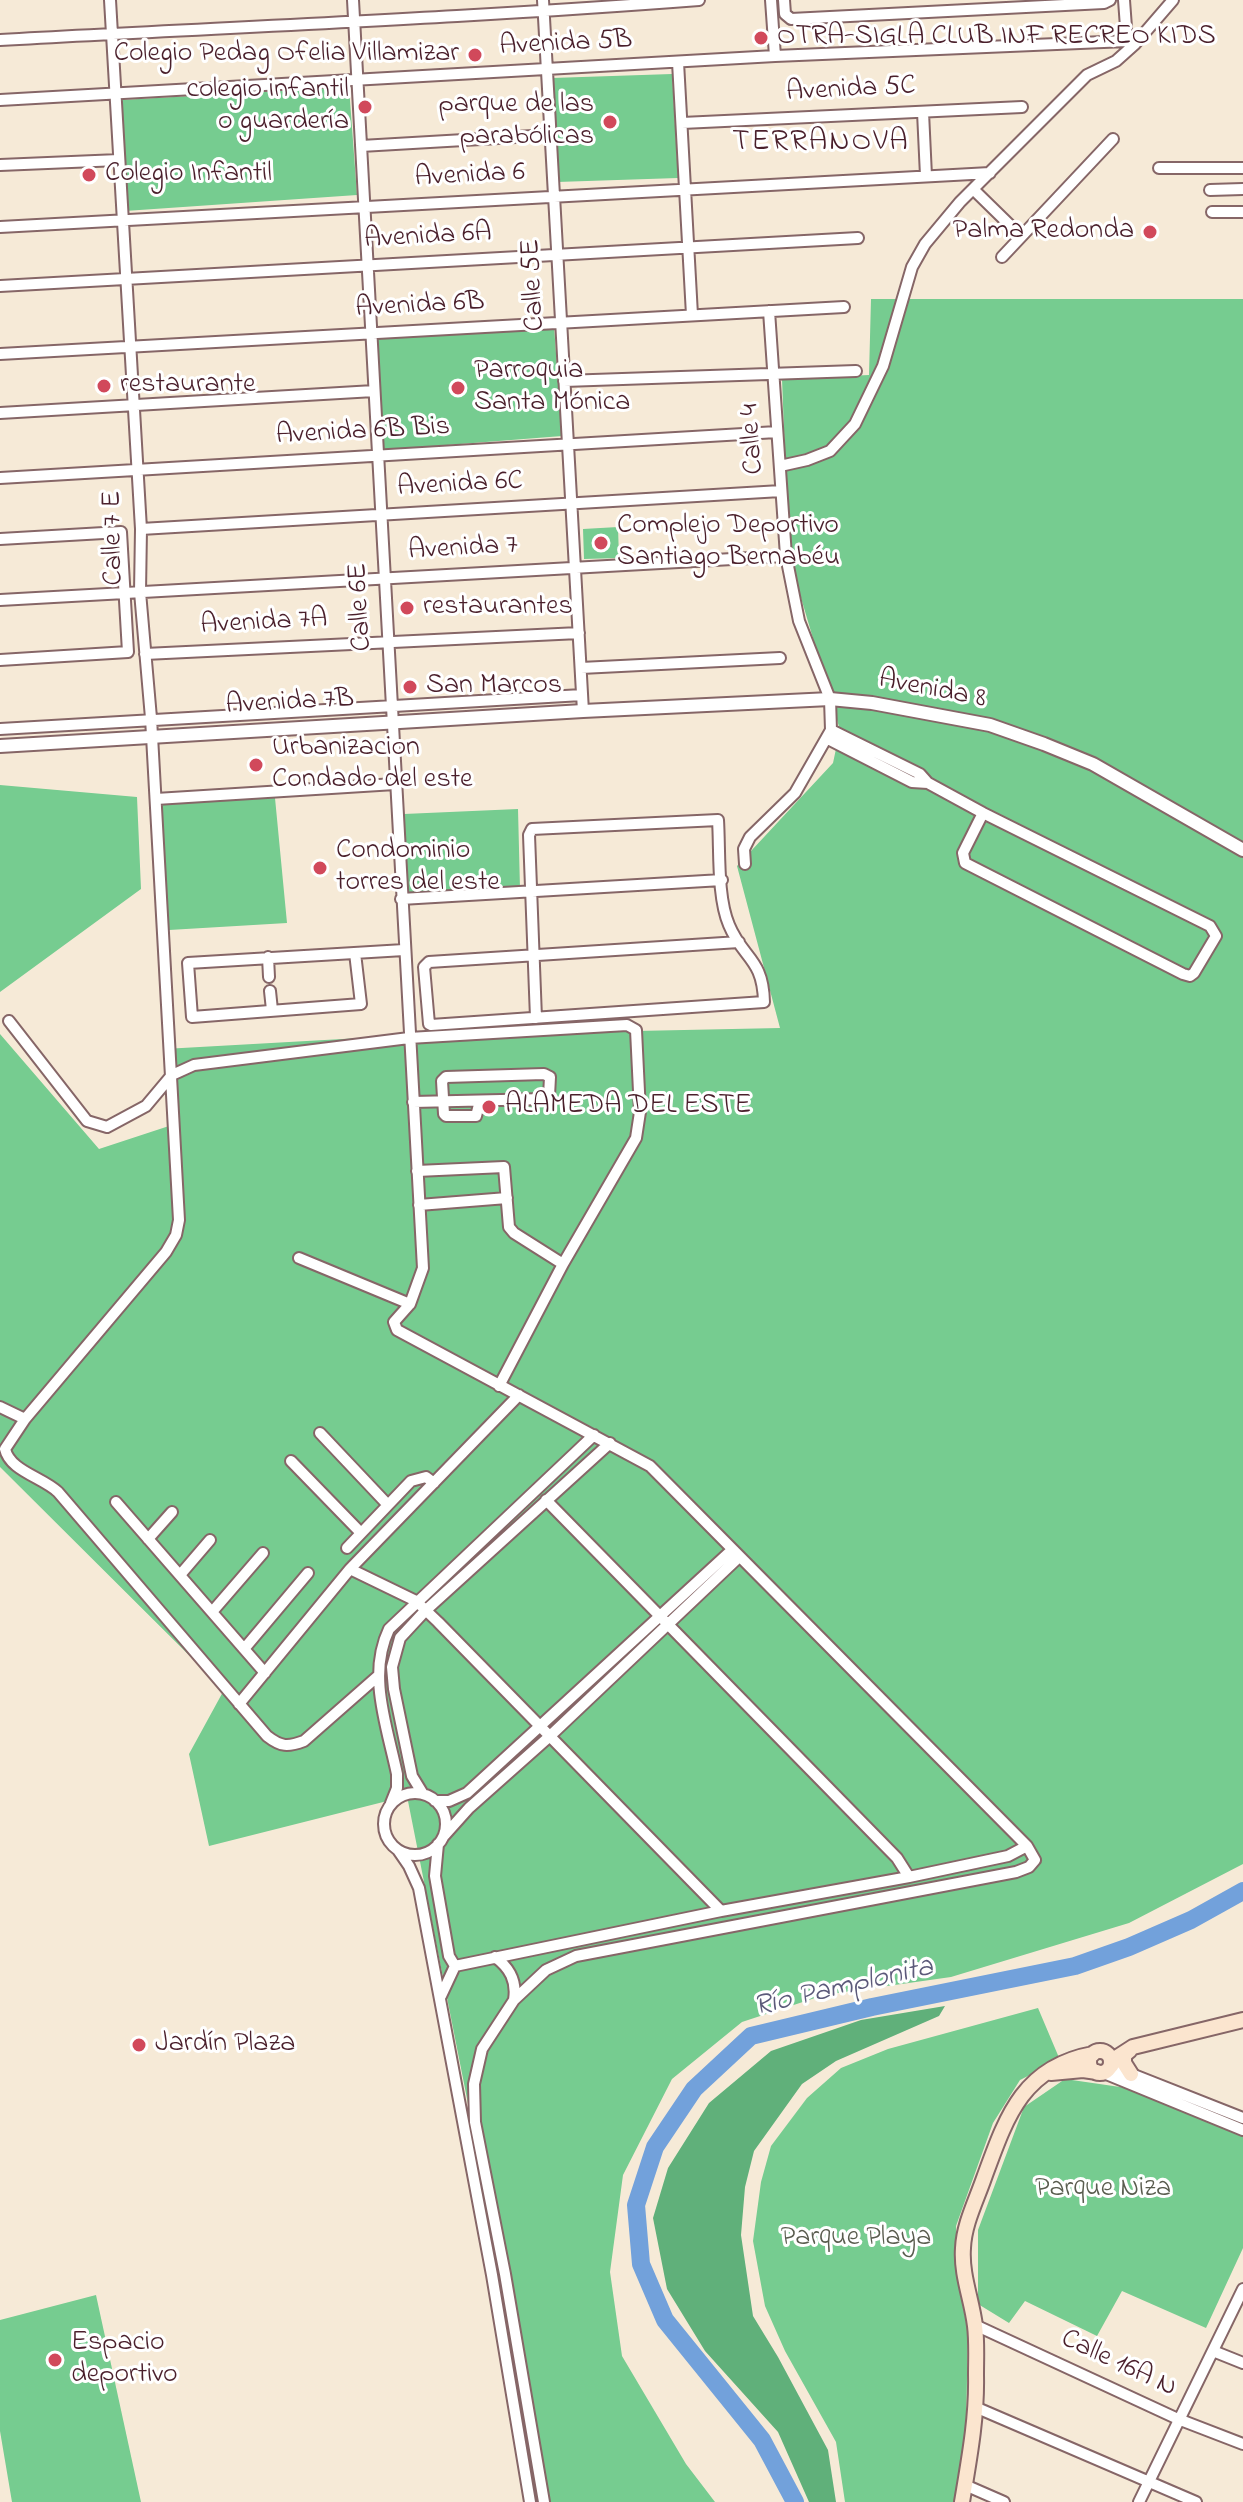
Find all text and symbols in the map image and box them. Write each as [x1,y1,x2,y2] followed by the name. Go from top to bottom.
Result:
[777,21,1216,55] place label: OTRA-SIGLA CLUB INF RECREO KIDS
[499,25,633,65] street label: Avenida 5B
[752,29,770,47] marker: OTRA-SIGLA CLUB INF RECREO KIDS
[114,38,459,72] place label: Colegio Pedag Ofelia Villamizar
[466,46,484,64] marker: Colegio Pedag Ofelia Villamizar
[785,71,917,111] street label: Avenida 5C
[186,74,349,140] place label: colegio infantil o guardería
[438,89,594,155] place label: parque de las parabólicas
[356,98,374,116] marker: colegio infantil o guardería
[601,113,619,131] marker: parque de las parabólicas
[732,126,910,162] district label: TERRANOVA
[414,157,526,197] street label: Avenida 6
[105,158,272,192] place label: Colegio Infantil
[80,166,98,184] marker: Colegio Infantil
[953,215,1134,249] place label: Palma Redonda
[363,218,493,258] street label: Avenida 6A
[1141,223,1159,241] marker: Palma Redonda
[516,238,554,332] street label: Calle 5E
[355,287,485,327] street label: Avenida 6B
[474,355,630,421] place label: Parroquia Santa Mónica
[120,369,255,403] place label: restaurante
[95,377,113,395] marker: restaurante
[449,379,467,397] marker: Parroquia Santa Mónica
[735,402,773,476] street label: Calle 4
[275,412,451,454] street label: Avenida 6B Bis
[396,466,524,506] street label: Avenida 6C
[97,490,133,586] street label: Calle 7 E
[617,510,840,576] place label: Complejo Deportivo Santiago Bernabéu
[407,530,519,570] street label: Avenida 7
[592,534,610,552] marker: Complejo Deportivo Santiago Bernabéu
[343,562,381,652] street label: Calle 6E
[423,591,573,625] place label: restaurantes
[398,599,416,617] marker: restaurantes
[200,604,328,644] street label: Avenida 7A
[875,664,989,718] street label: Avenida 8
[426,670,562,704] place label: San Marcos
[401,678,419,696] marker: San Marcos
[225,684,355,724] street label: Avenida 7B
[272,732,473,798] place label: Urbanizacion Condado del este
[247,756,265,774] marker: Urbanizacion Condado del este
[336,835,500,901] place label: Condominio torres del este
[311,859,329,877] marker: Condominio torres del este
[505,1090,751,1124] place label: ALAMEDA DEL ESTE
[480,1098,498,1116] marker: ALAMEDA DEL ESTE
[751,1951,937,2027] water label: Río Pamplonita
[155,2028,295,2062] place label: Jardín Plaza
[130,2036,148,2054] marker: Jardín Plaza
[1035,2173,1171,2207] park label: Parque Niza
[781,2222,931,2256] park label: Parque Playa
[1055,2324,1181,2406] street label: Calle 16A N
[71,2327,178,2393] place label: Espacio deportivo
[46,2351,64,2369] marker: Espacio deportivo

